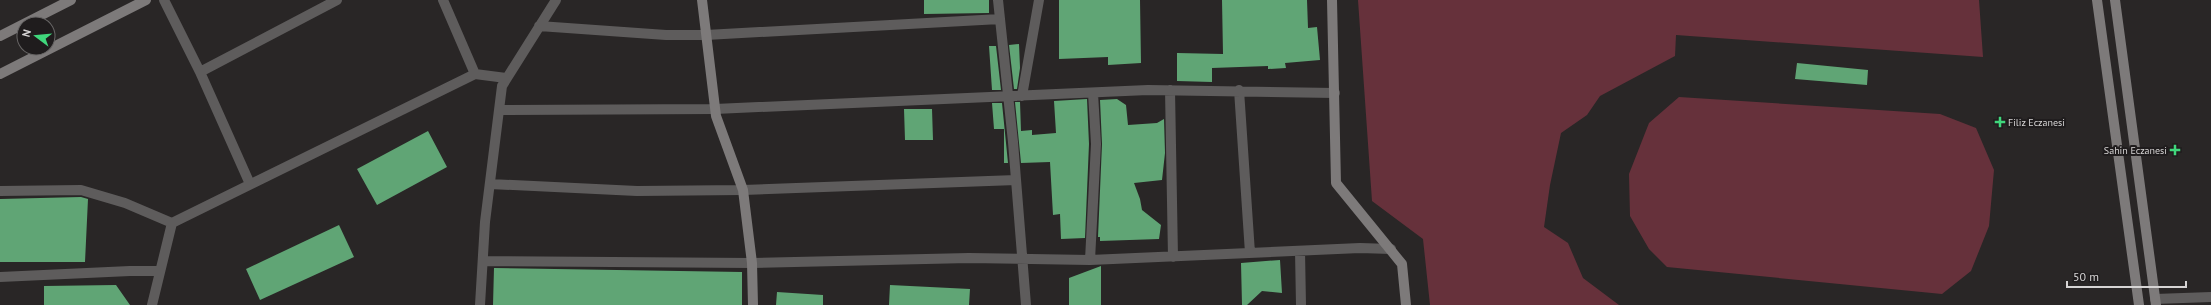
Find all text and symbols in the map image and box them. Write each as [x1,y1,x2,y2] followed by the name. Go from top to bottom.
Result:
[16,16,56,56] north arrow
[19,28,34,39] text: N
[2008,116,2065,129] place label: Filiz Eczanesi
[1995,117,2005,127] marker: Filiz Eczanesi
[2104,144,2167,157] place label: Sahin Eczanesi
[2170,145,2180,155] marker: Sahin Eczanesi
[2067,263,2186,289] scale bar
[2073,269,2099,284] text: 50 m

